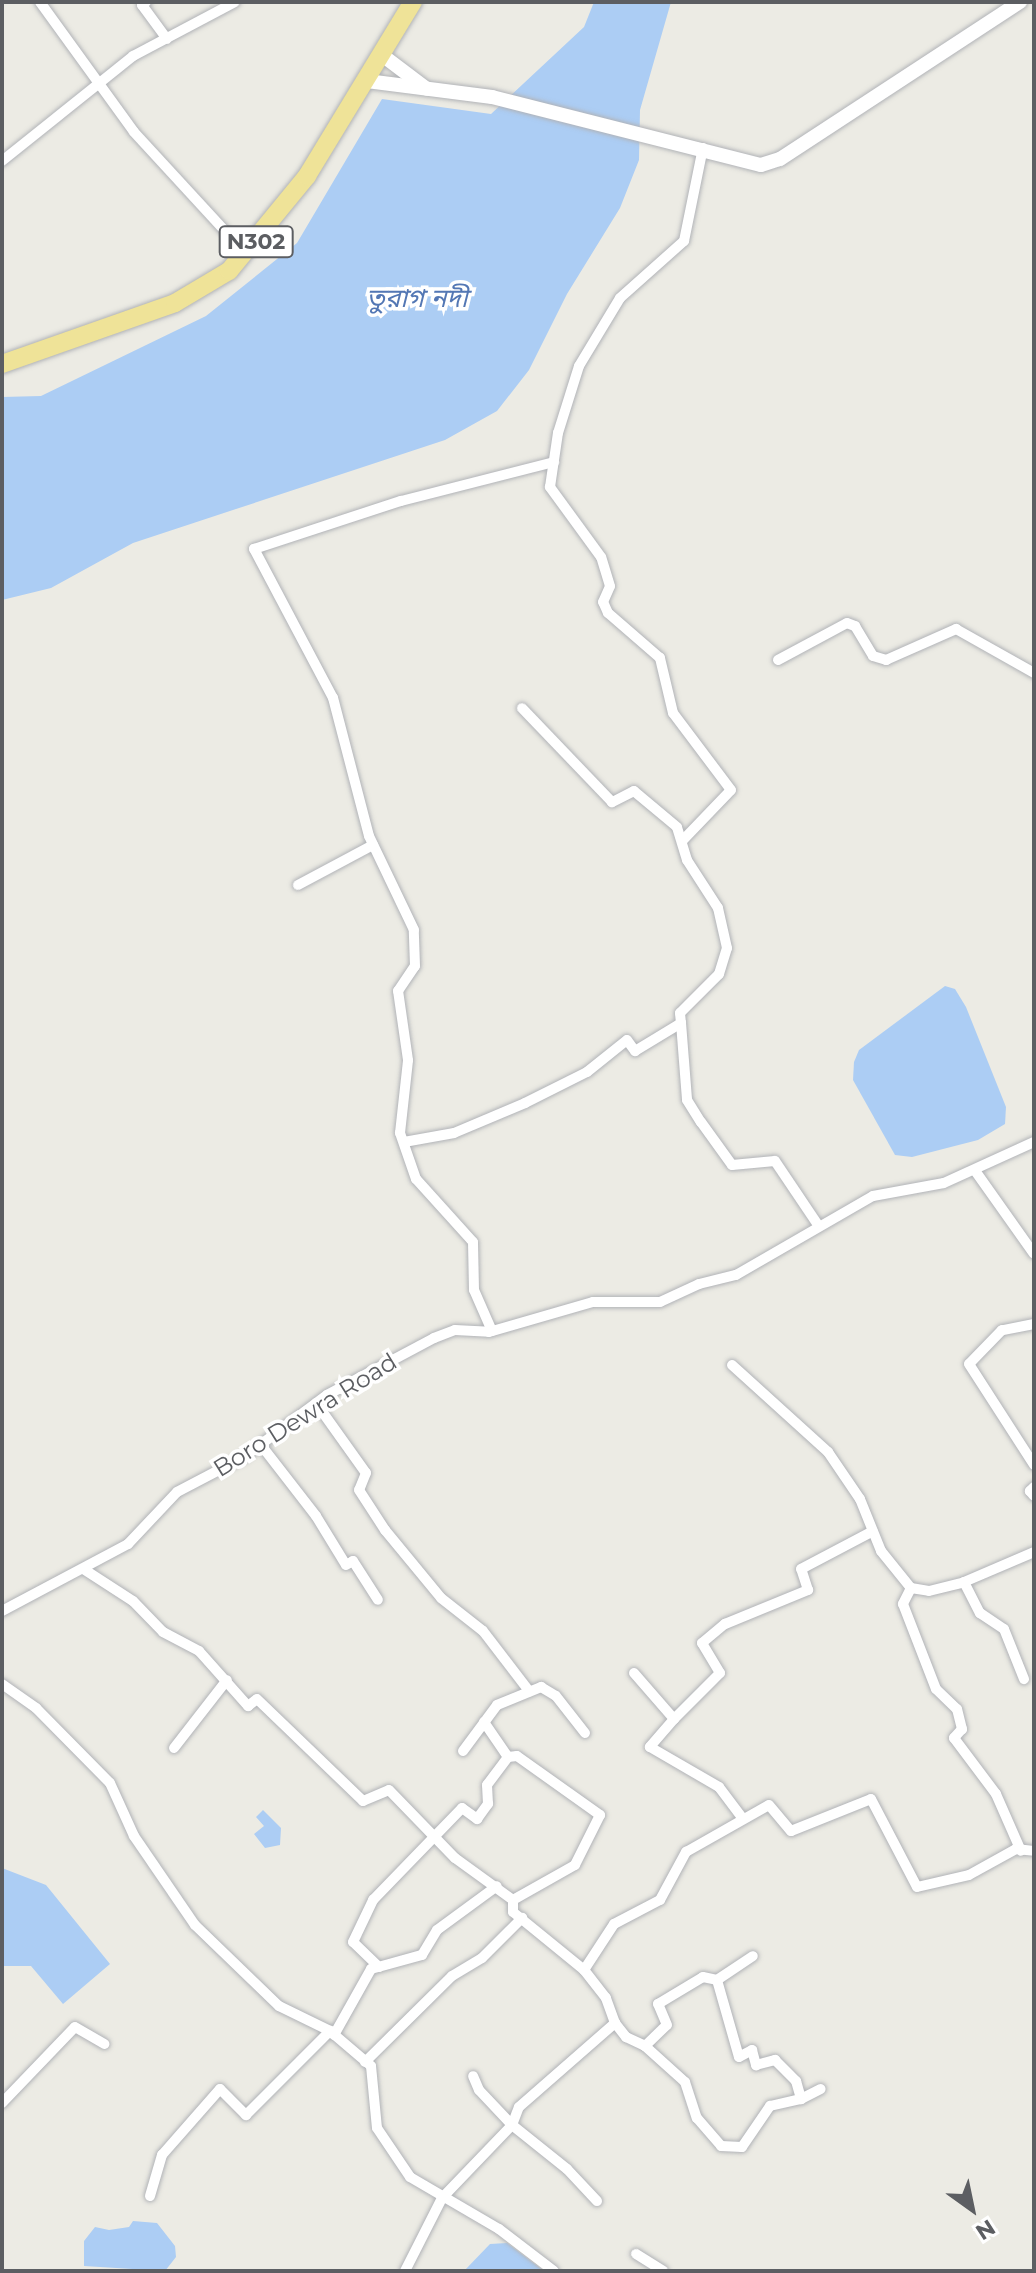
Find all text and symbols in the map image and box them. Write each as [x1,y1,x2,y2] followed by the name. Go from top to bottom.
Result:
[218,224,294,260] road number: N302
[366,283,468,315] water label: তুরাগ নদী
[208,1347,402,1483] street label: Boro Dewra Road
[932,2169,1012,2249] north arrow
[971,2213,1000,2246] text: N

